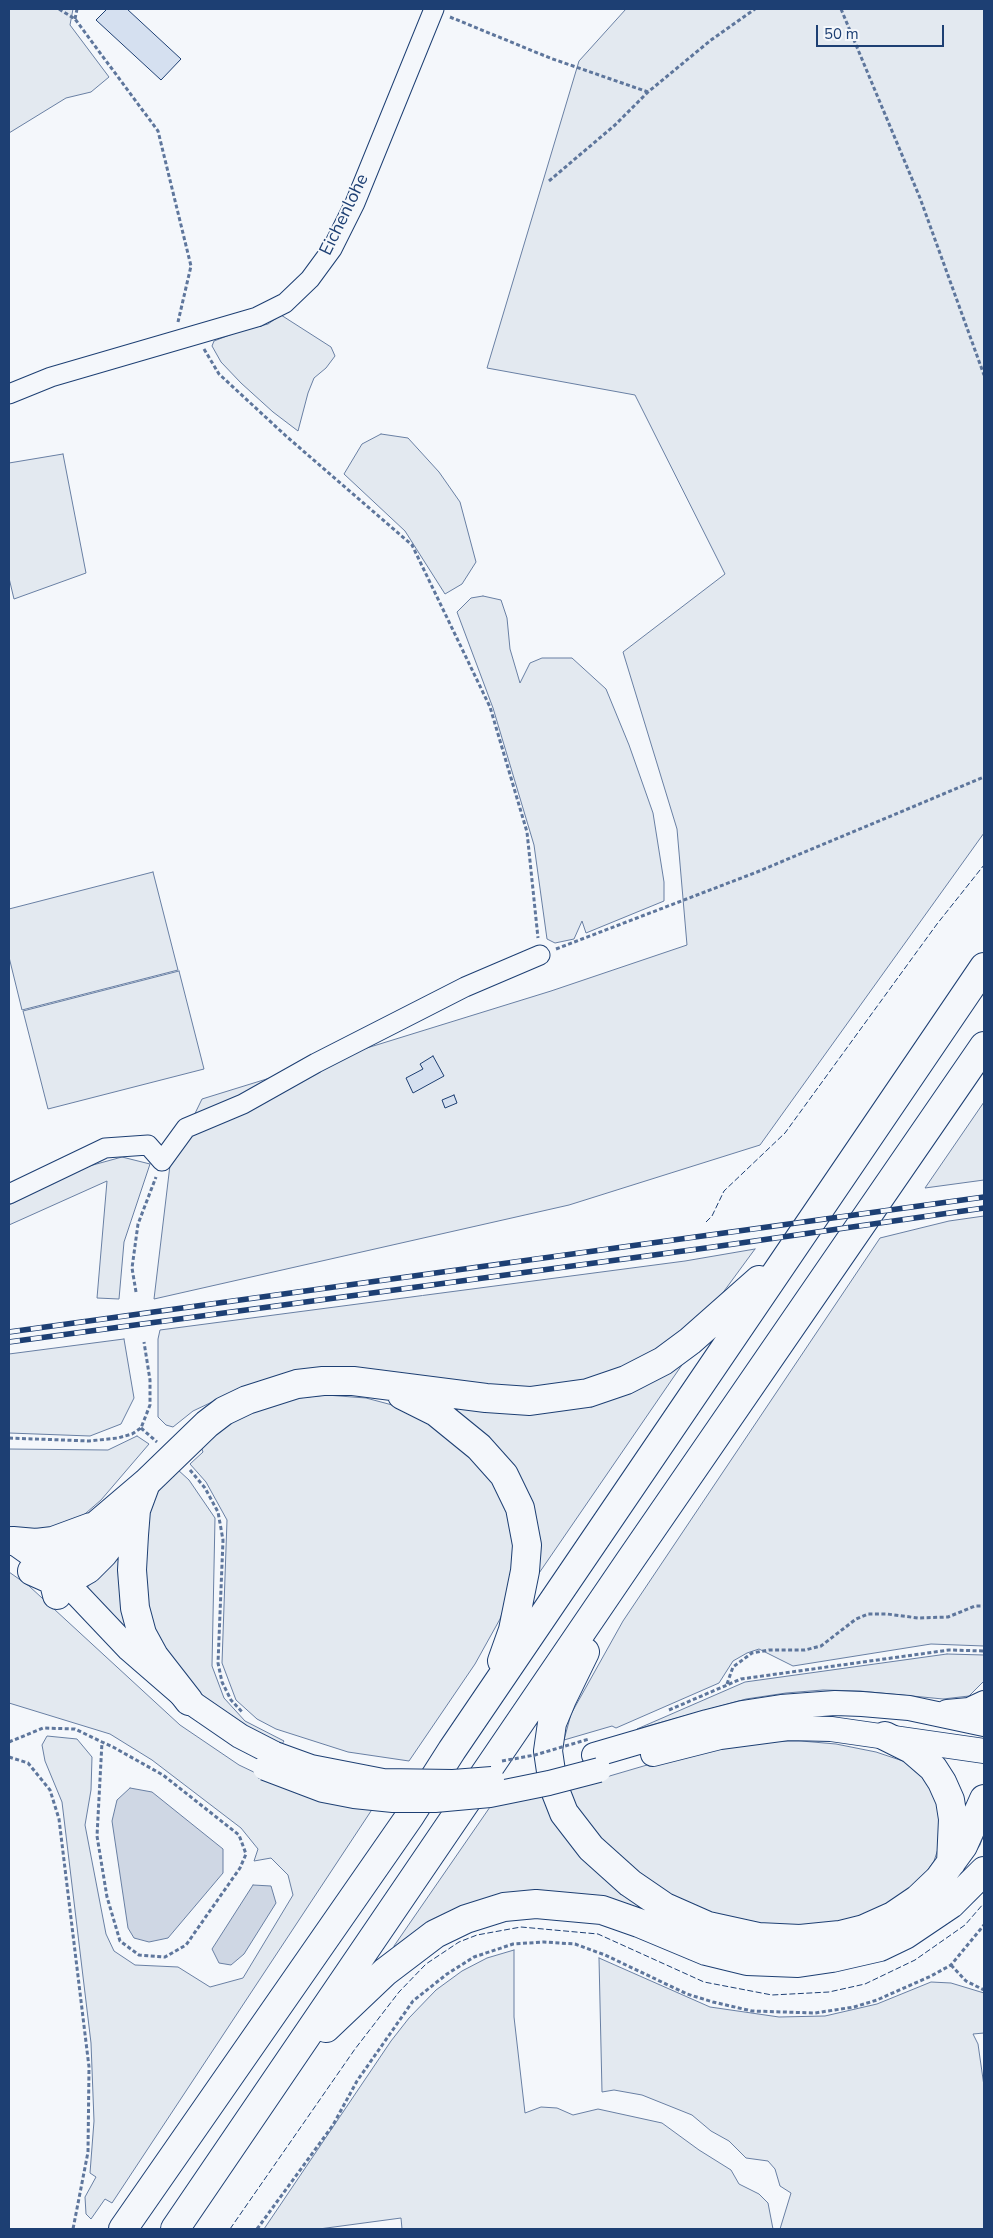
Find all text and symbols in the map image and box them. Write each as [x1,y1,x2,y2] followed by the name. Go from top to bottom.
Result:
[818,15,946,47] scale bar
[824,24,859,44] text: 50 m
[316,171,374,259] street label: Eichenlohe

